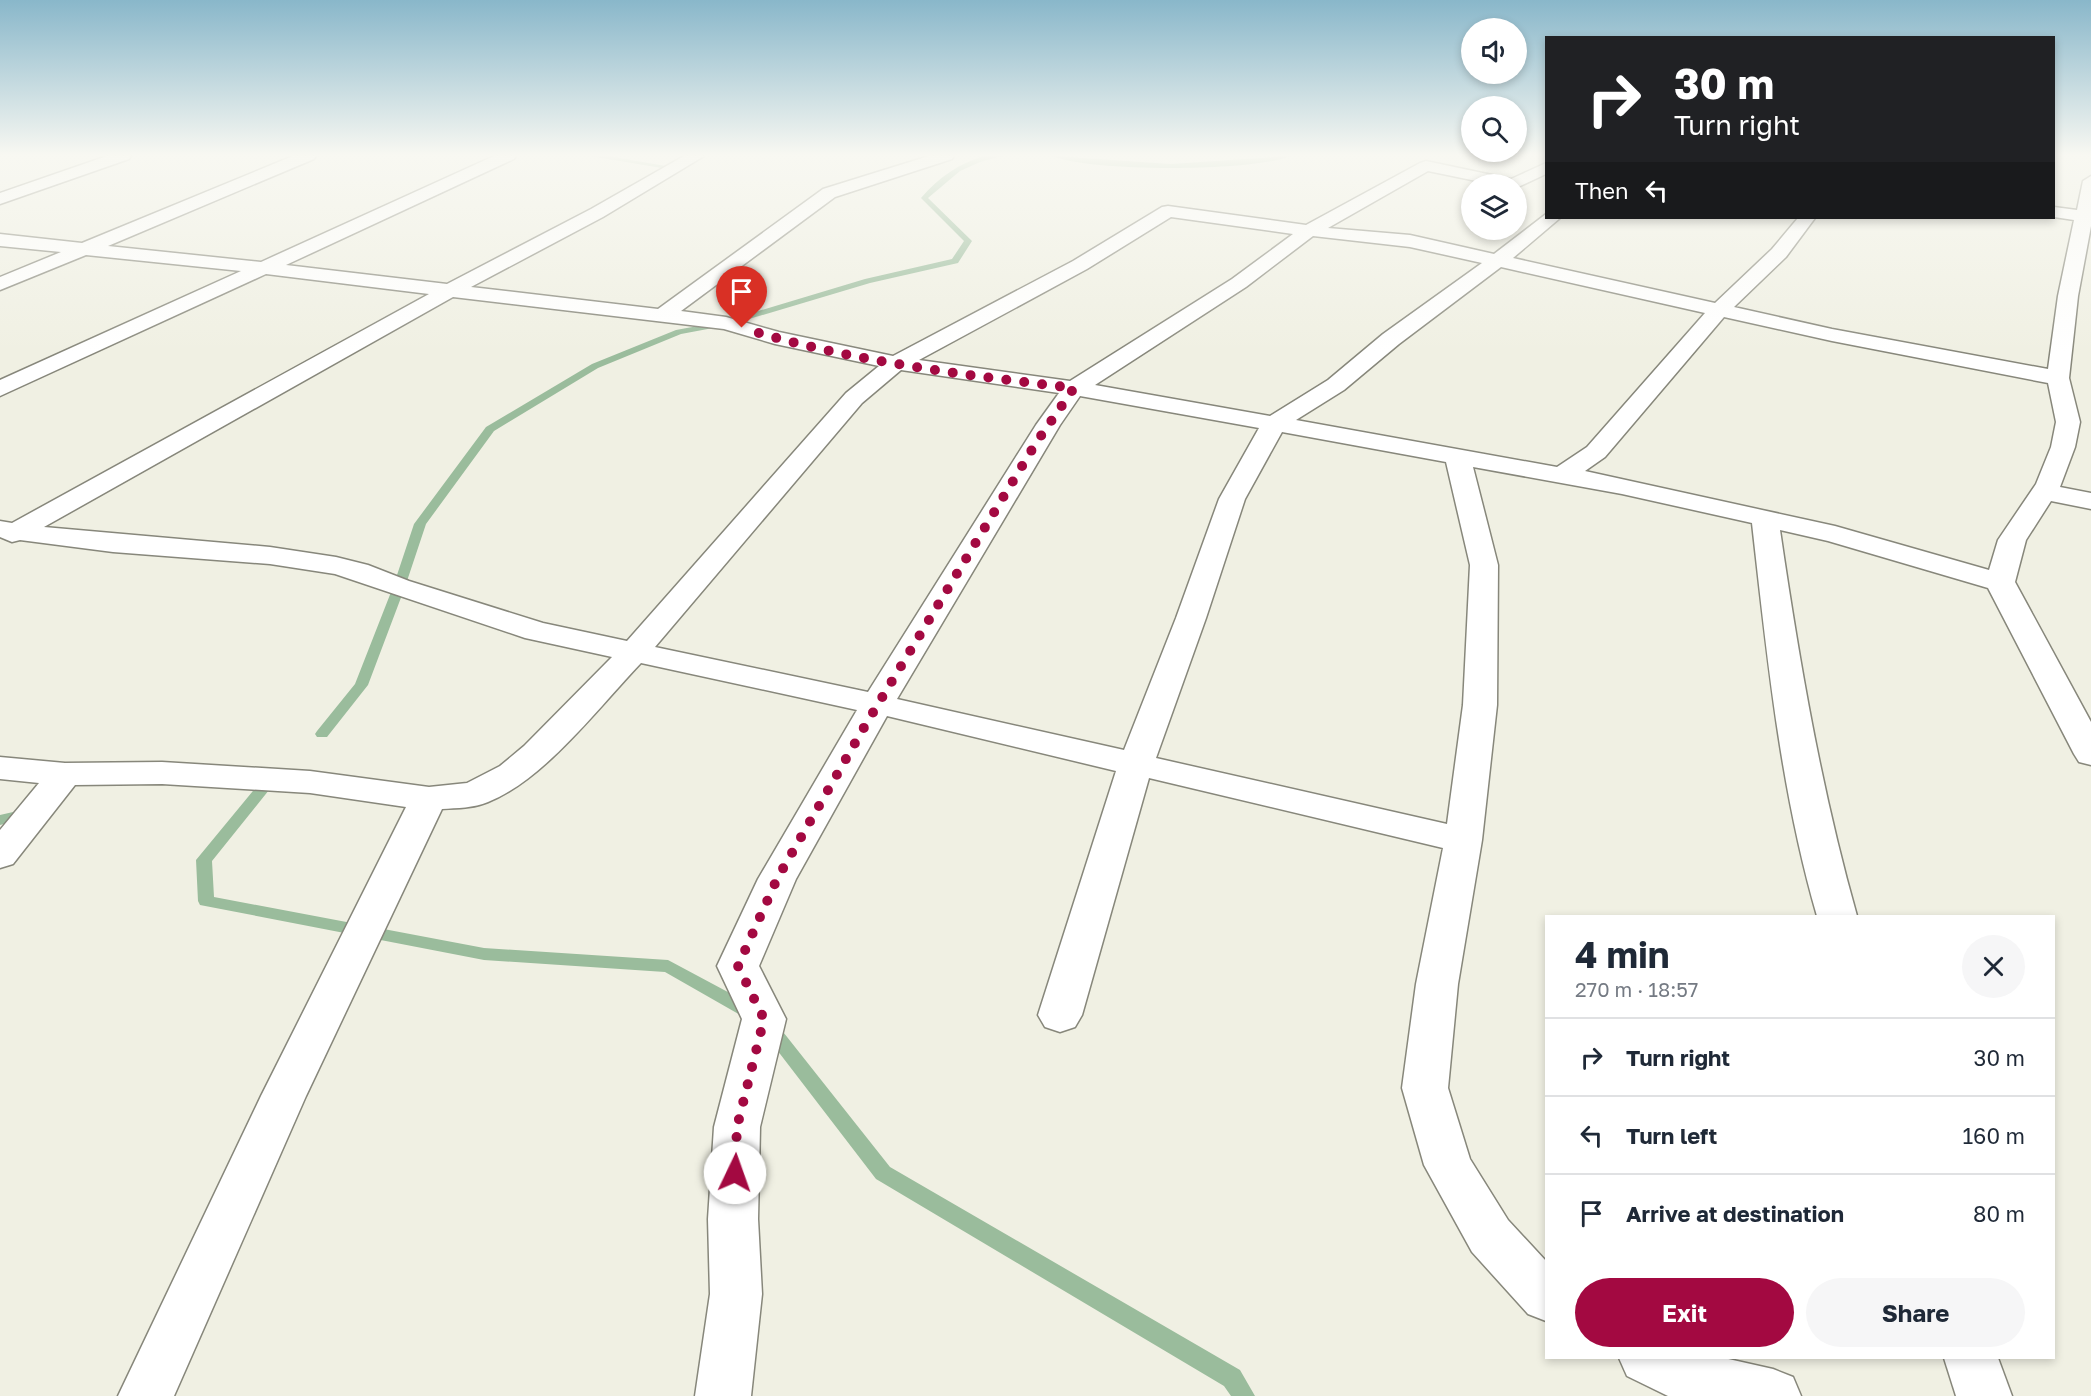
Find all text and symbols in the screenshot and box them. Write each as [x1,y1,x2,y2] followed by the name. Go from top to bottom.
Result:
[1461,18,1527,240] map controls
[1461,18,1527,84] button: sound
[1674,58,1774,108] text: 30 m
[1575,60,1653,138] icon: right
[1461,96,1527,162] button: search
[1674,109,1800,141] text: Turn right
[1461,174,1527,240] button: layers
[1640,174,1673,207] icon: left
[1575,177,1628,204] text: Then
[716,266,767,328] pin
[725,275,758,308] icon: arrive
[1575,933,1670,976] text: 4 min
[1962,935,2025,998] button: close
[1575,977,1698,1001] text: 270 m · 18:57
[1575,1041,1608,1074] icon: right
[1626,1044,1730,1071] text: Turn right
[1974,1044,2025,1071] text: 30 m
[1575,1119,1608,1152] icon: left
[1626,1122,1717,1149] text: Turn left
[1962,1122,2025,1149] text: 160 m
[703,1141,767,1205] position arrow
[1575,1197,1608,1230] icon: arrive
[1626,1200,1844,1227] text: Arrive at destination
[1973,1200,2025,1227] text: 80 m
[1575,1278,1794,1347] button: Exit
[1806,1278,2025,1347] button: Share

